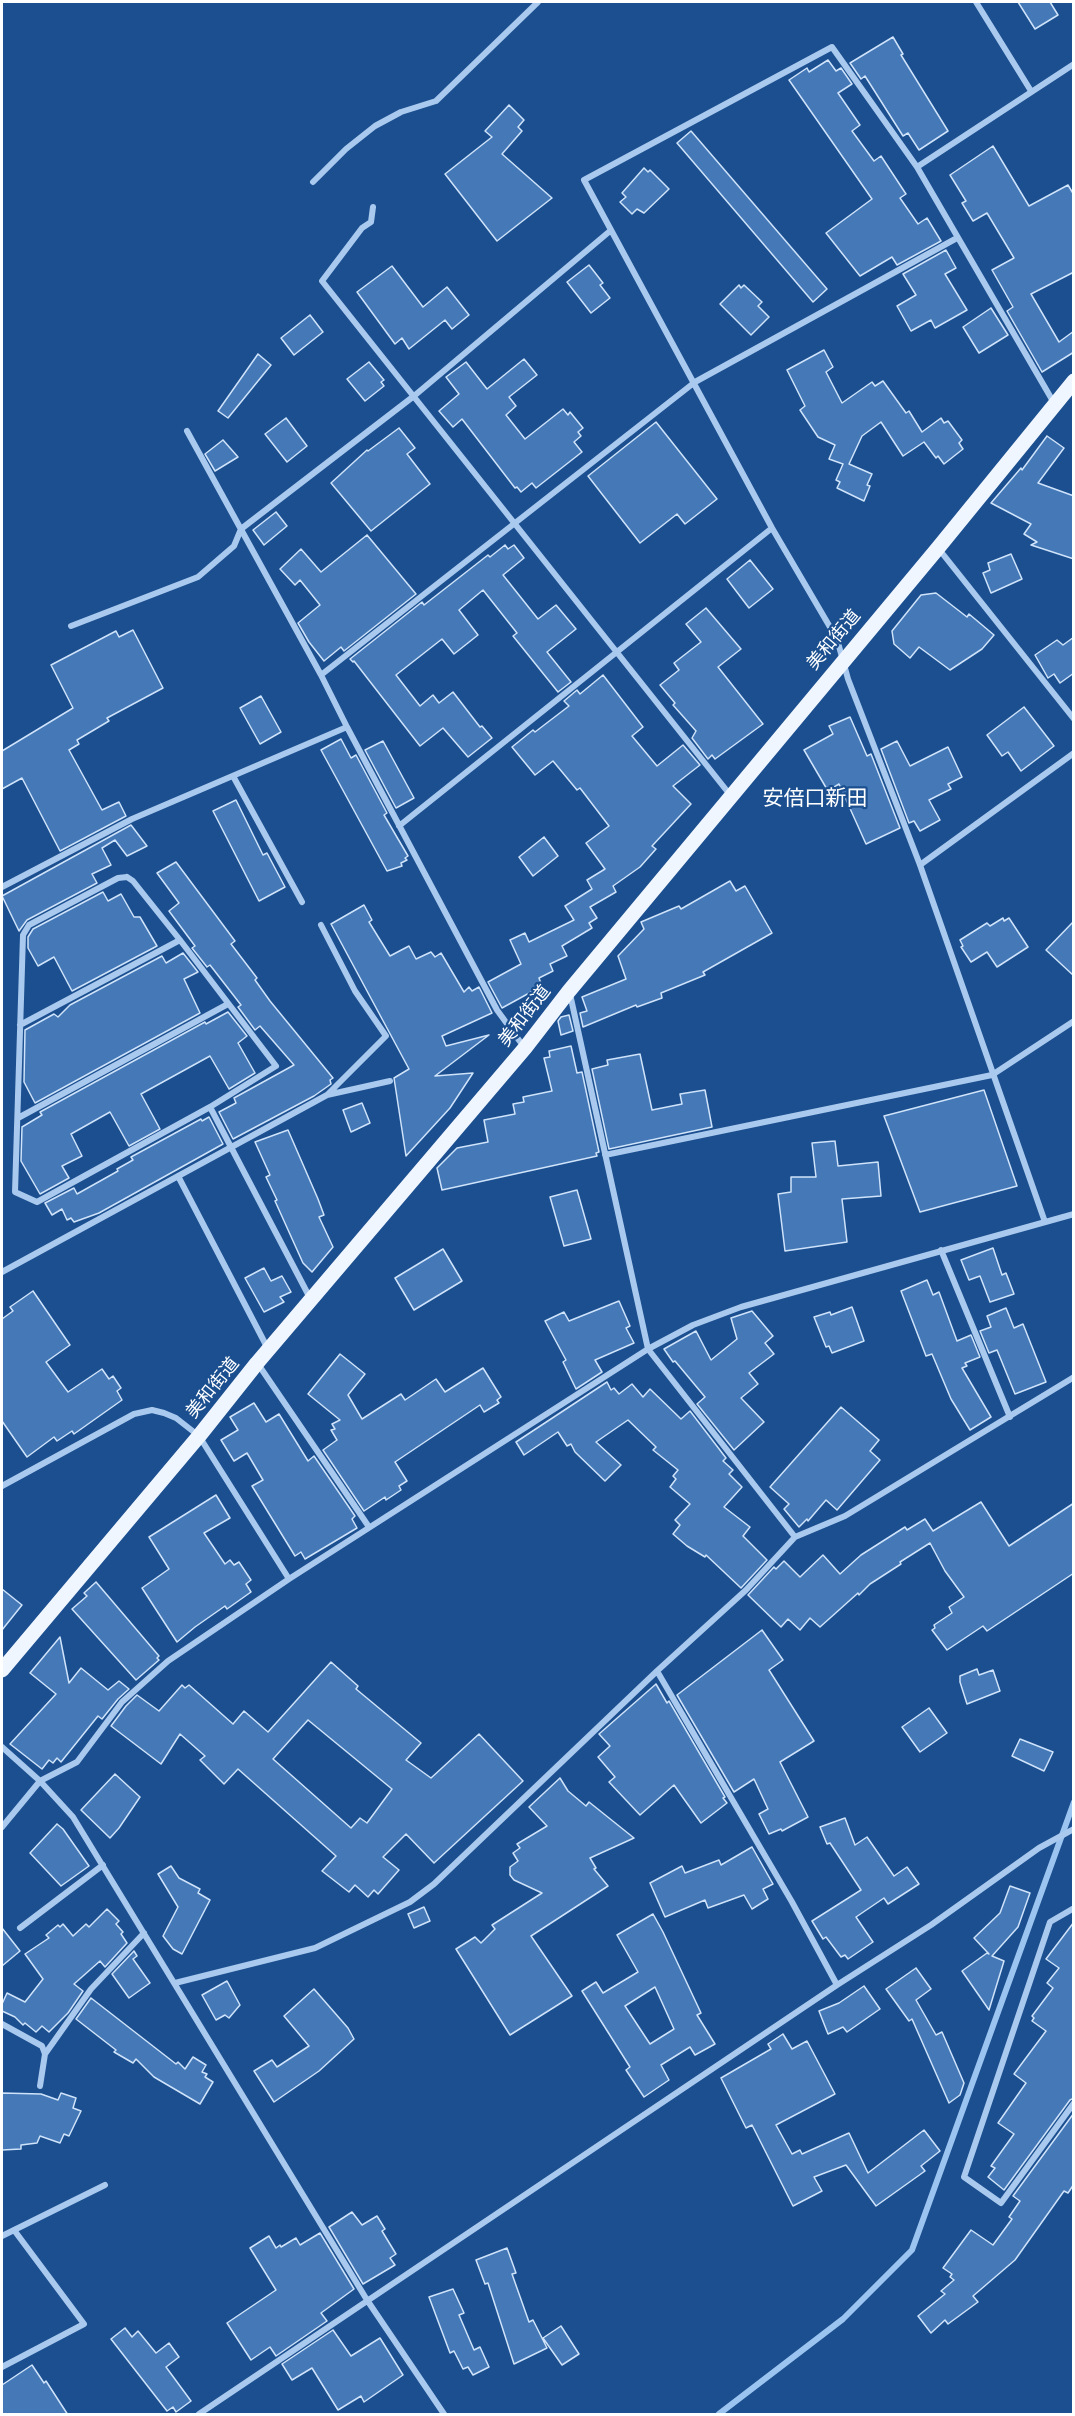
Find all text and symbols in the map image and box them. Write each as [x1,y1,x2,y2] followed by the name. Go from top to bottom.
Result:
[803,605,865,675] street label: 美和街道
[763,786,867,812] district label: 安倍口新田
[494,981,556,1051] street label: 美和街道
[182,1353,244,1423] street label: 美和街道

